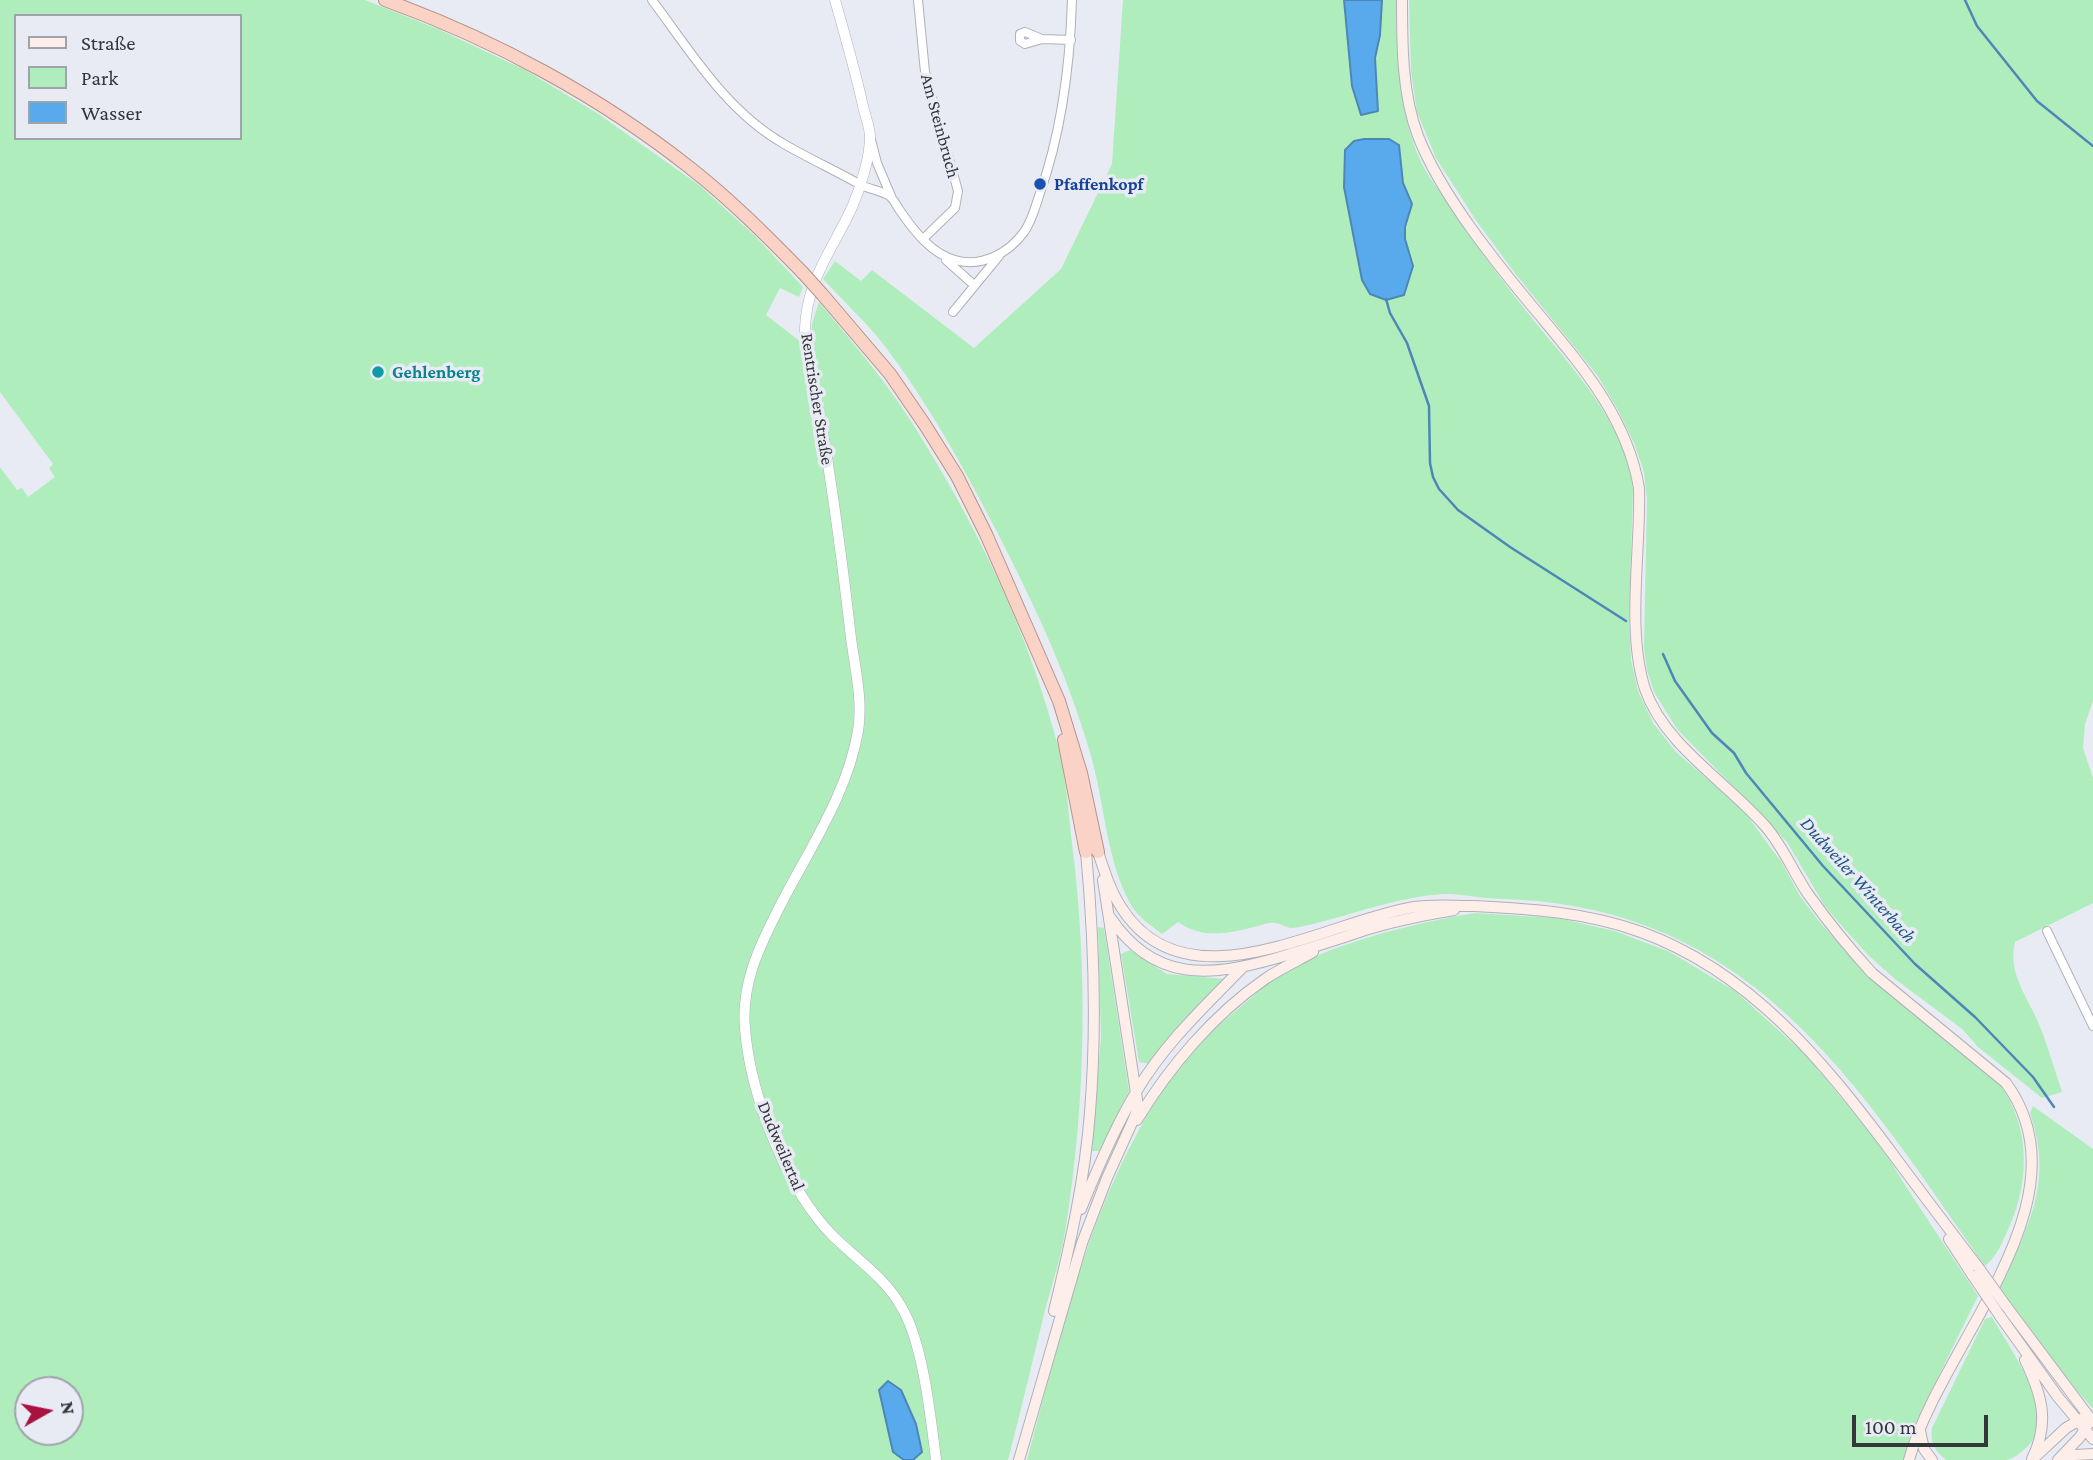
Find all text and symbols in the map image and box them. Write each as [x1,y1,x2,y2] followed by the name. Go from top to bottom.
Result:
[14,14,242,140] legend
[81,31,135,55] text: Straße
[81,66,118,90] text: Park
[916,72,964,180] street label: Am Steinbruch
[81,101,142,125] text: Wasser
[1054,173,1143,195] place label: Pfaffenkopf
[1032,176,1048,192] marker: Pfaffenkopf
[796,332,838,466] street label: Rentrischer Straße
[392,361,480,383] place label: Gehlenberg
[370,364,386,380] marker: Gehlenberg
[1795,812,1921,948] water label: Dudweiler Winterbach
[753,1098,809,1194] street label: Dudweilertal
[14,1376,84,1446] north arrow
[57,1400,80,1416] text: N
[1855,1400,1992,1444] scale bar
[1865,1415,1917,1439] text: 100 m

